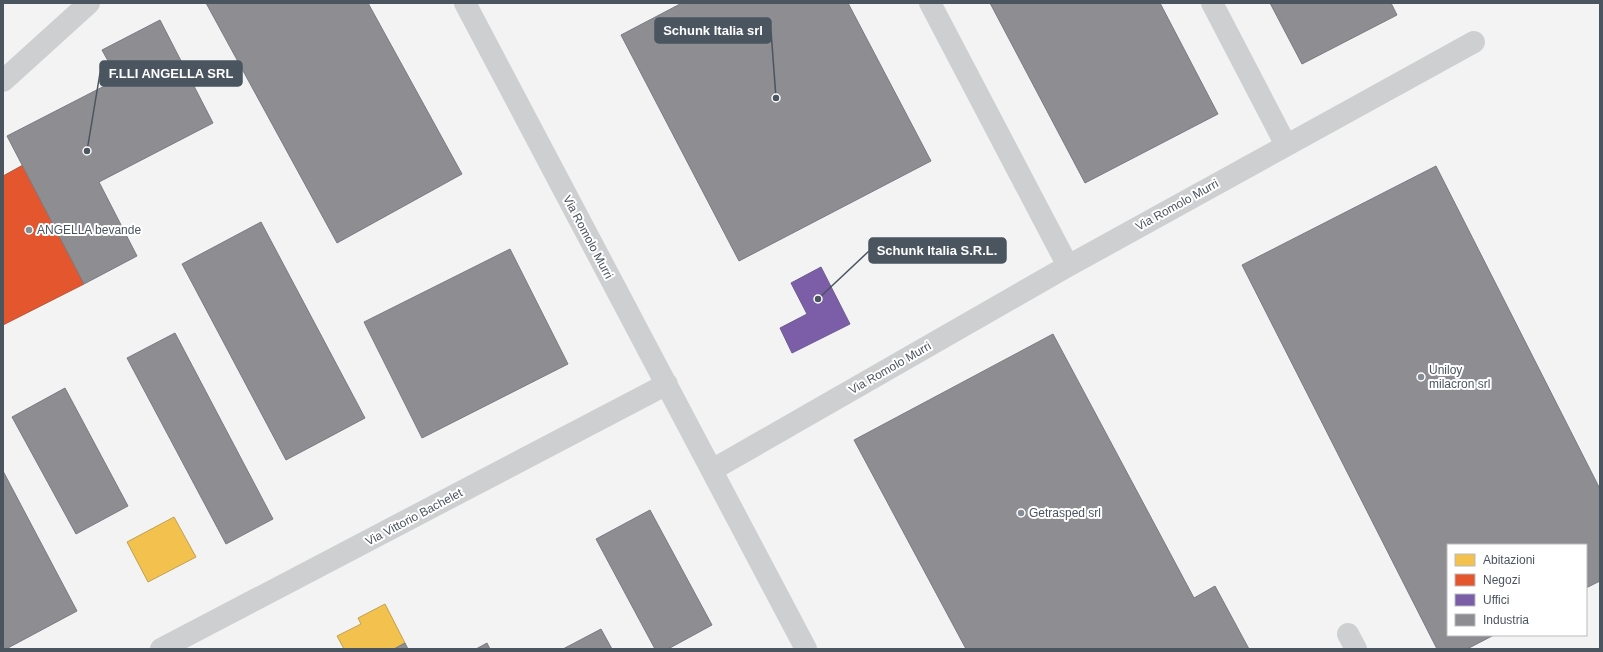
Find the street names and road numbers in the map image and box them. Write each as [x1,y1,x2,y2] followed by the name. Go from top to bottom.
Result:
[1133,176,1221,234] street label: Via Romolo Murri
[560,193,616,281] street label: Via Romolo Murri
[846,339,934,397] street label: Via Romolo Murri
[363,485,465,548] street label: Via Vittorio Bachelet

